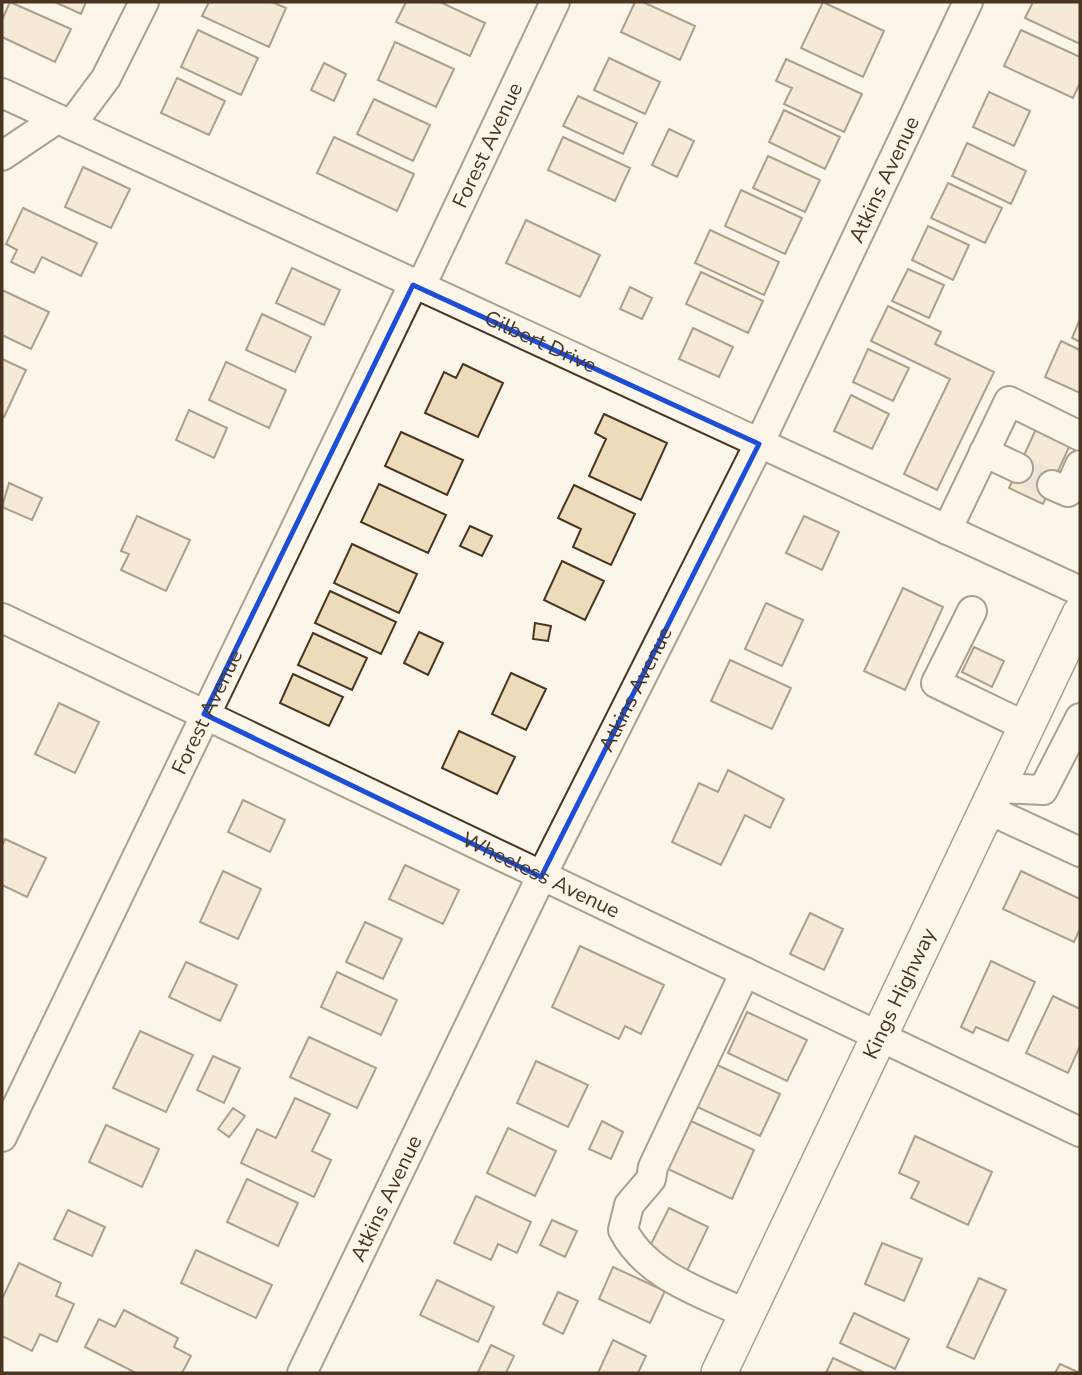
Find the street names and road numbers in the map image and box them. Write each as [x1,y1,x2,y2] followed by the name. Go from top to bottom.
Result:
[446,78,529,212] street label: Forest Avenue
[842,112,926,247] street label: Atkins Avenue
[480,304,601,380] street label: Gilbert Drive
[592,622,679,756] street label: Atkins Avenue
[165,645,249,779] street label: Forest Avenue
[457,825,624,925] street label: Wheeless Avenue
[856,923,943,1064] street label: Kings Highway
[344,1131,429,1266] street label: Atkins Avenue

